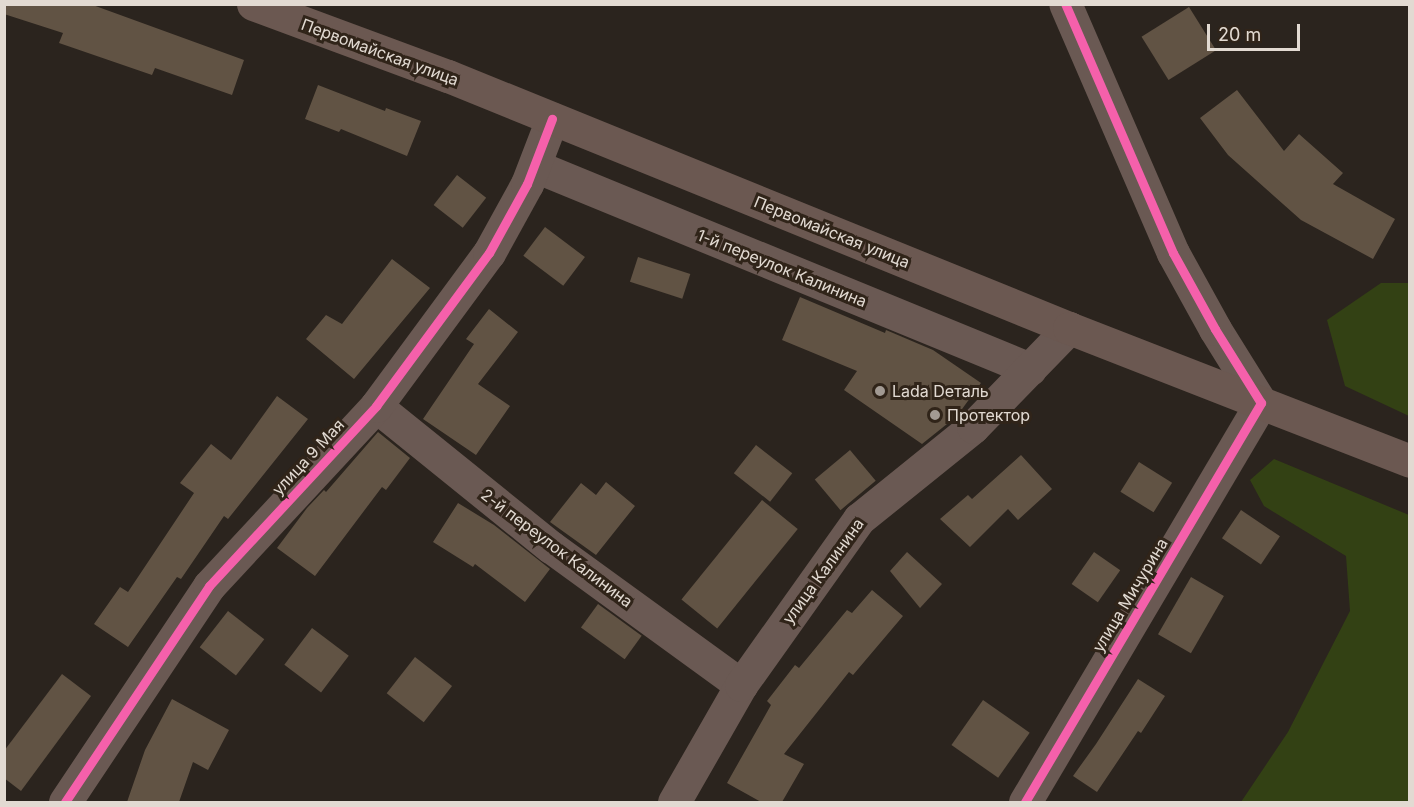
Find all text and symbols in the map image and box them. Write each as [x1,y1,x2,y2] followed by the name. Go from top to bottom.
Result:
[1210,12,1303,50] scale bar
[299,15,461,89] street label: Первомайская улица
[1218,24,1261,45] text: 20 m
[751,192,913,272] street label: Первомайская улица
[694,225,870,311] street label: 1-й переулок Калинина
[892,381,989,401] place label: Lada Dеталь
[873,384,887,398] marker: Lada Dеталь
[947,405,1030,425] place label: Протектор
[928,408,942,422] marker: Протектор
[268,415,348,499] street label: улица 9 Мая
[477,485,637,611] street label: 2-й переулок Калинина
[778,514,868,628] street label: улица Калинина
[1088,535,1172,655] street label: улица Мичурина

